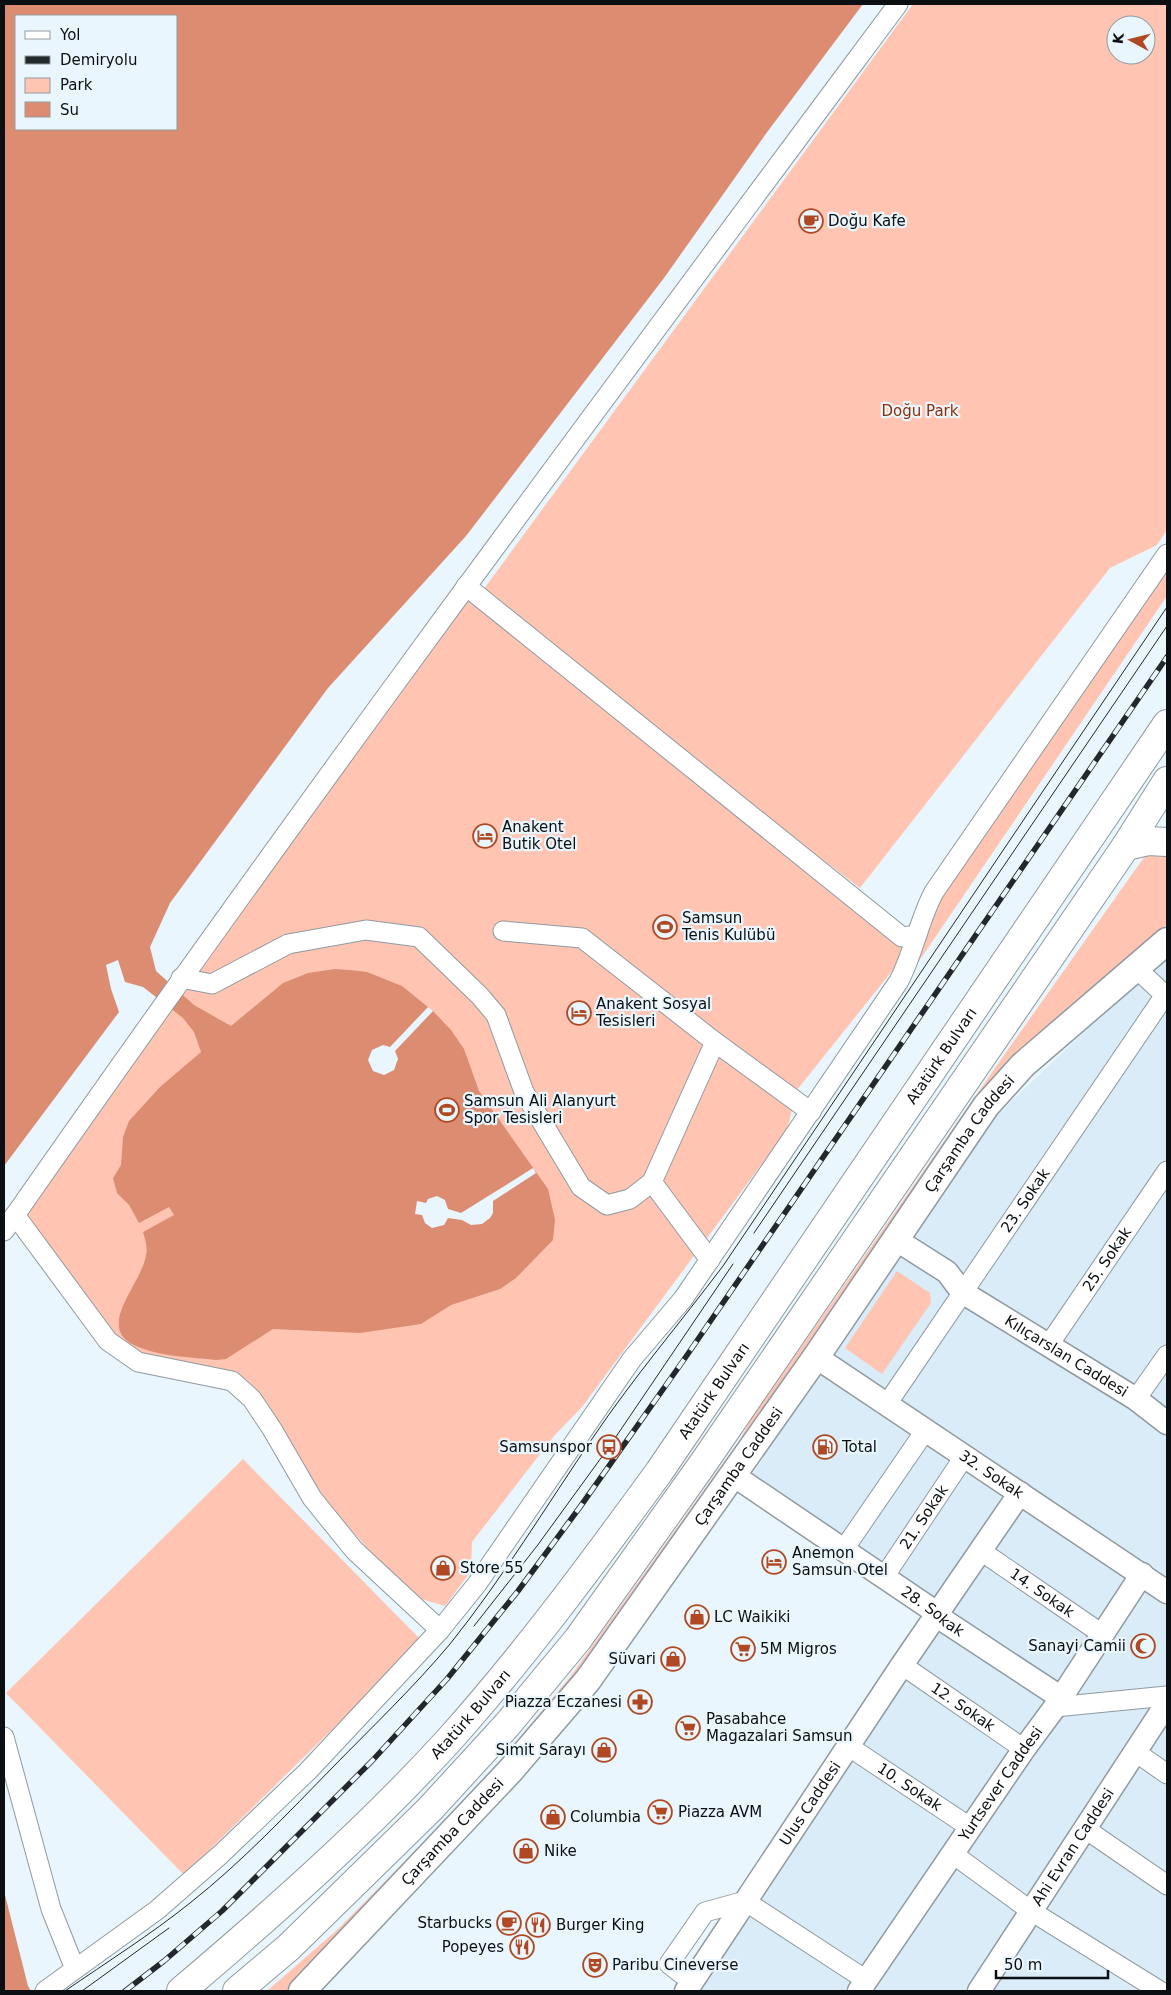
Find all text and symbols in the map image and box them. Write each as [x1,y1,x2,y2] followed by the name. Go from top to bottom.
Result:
[15,15,178,130] legend
[1106,15,1156,65] north arrow
[59,26,81,44] text: Yol
[1109,31,1127,45] text: K
[60,51,137,69] text: Demiryolu
[60,76,93,94] text: Park
[60,101,79,119] text: Su
[798,208,824,234] cafe icon: Doğu Kafe
[828,212,906,230] place label: Doğu Kafe
[882,402,959,420] park label: Doğu Park
[502,818,576,853] place label: Anakent Butik Otel
[472,823,498,849] hotel icon: Anakent Butik Otel
[681,909,775,944] place label: Samsun Tenis Kulübü
[652,914,678,940] sports icon: Samsun Tenis Kulübü
[595,995,711,1030] place label: Anakent Sosyal Tesisleri
[566,1000,592,1026] hotel icon: Anakent Sosyal Tesisleri
[903,1004,981,1108] street label: Atatürk Bulvarı
[921,1071,1018,1196] street label: Çarşamba Caddesi
[464,1092,616,1127] place label: Samsun Ali Alanyurt Spor Tesisleri
[434,1097,460,1123] sports icon: Samsun Ali Alanyurt Spor Tesisleri
[997,1165,1054,1236] street label: 23. Sokak
[1079,1223,1135,1295] street label: 25. Sokak
[1001,1311,1131,1401] street label: Kılıçarslan Caddesi
[675,1339,753,1443] street label: Atatürk Bulvarı
[691,1404,787,1529] street label: Çarşamba Caddesi
[596,1434,622,1460] bus stop icon: Samsunspor
[812,1434,838,1460] fuel station icon: Total
[499,1438,593,1456] place label: Samsunspor
[841,1438,877,1456] place label: Total
[956,1446,1027,1503] street label: 32. Sokak
[896,1481,952,1553] street label: 21. Sokak
[792,1544,888,1579] place label: Anemon Samsun Otel
[761,1549,787,1575] hotel icon: Anemon Samsun Otel
[430,1555,456,1581] shop icon: Store 55
[460,1559,524,1577] place label: Store 55
[1007,1565,1078,1621] street label: 14. Sokak
[898,1582,968,1641] street label: 28. Sokak
[684,1604,710,1630] shop icon: LC Waikiki
[714,1608,791,1626] place label: LC Waikiki
[1130,1633,1156,1659] mosque icon: Sanayi Camii
[730,1636,756,1662] supermarket icon: 5M Migros
[1028,1637,1126,1655] place label: Sanayi Camii
[760,1640,837,1658] place label: 5M Migros
[660,1646,686,1672] shop icon: Süvari
[609,1650,656,1668] place label: Süvari
[427,1666,514,1763] street label: Atatürk Bulvarı
[927,1679,999,1735] street label: 12. Sokak
[627,1689,653,1715] pharmacy icon: Piazza Eczanesi
[505,1693,622,1711] place label: Piazza Eczanesi
[706,1710,853,1745] place label: Pasabahce Magazalari Samsun
[675,1715,701,1741] supermarket icon: Pasabahce Magazalari Samsun
[954,1723,1046,1845] street label: Yurtsever Caddesi
[591,1737,617,1763] shop icon: Simit Sarayı
[496,1741,586,1759] place label: Simit Sarayı
[776,1758,845,1849] street label: Ulus Caddesi
[874,1759,945,1815] street label: 10. Sokak
[397,1774,507,1889] street label: Çarşamba Caddesi
[1028,1785,1118,1909] street label: Ahi Evran Caddesi
[647,1799,673,1825] supermarket icon: Piazza AVM
[678,1803,762,1821] place label: Piazza AVM
[540,1804,566,1830] shop icon: Columbia
[570,1808,641,1826] place label: Columbia
[513,1838,539,1864] shop icon: Nike
[544,1842,577,1860] place label: Nike
[496,1910,522,1936] cafe icon: Starbucks
[525,1912,551,1938] restaurant icon: Burger King
[417,1914,492,1932] place label: Starbucks
[556,1916,644,1934] place label: Burger King
[509,1934,535,1960] restaurant icon: Popeyes
[442,1938,504,1956] place label: Popeyes
[996,1948,1108,1980] scale bar
[582,1952,608,1978] theatre icon: Paribu Cineverse
[612,1956,738,1974] place label: Paribu Cineverse
[1004,1956,1042,1974] text: 50 m

